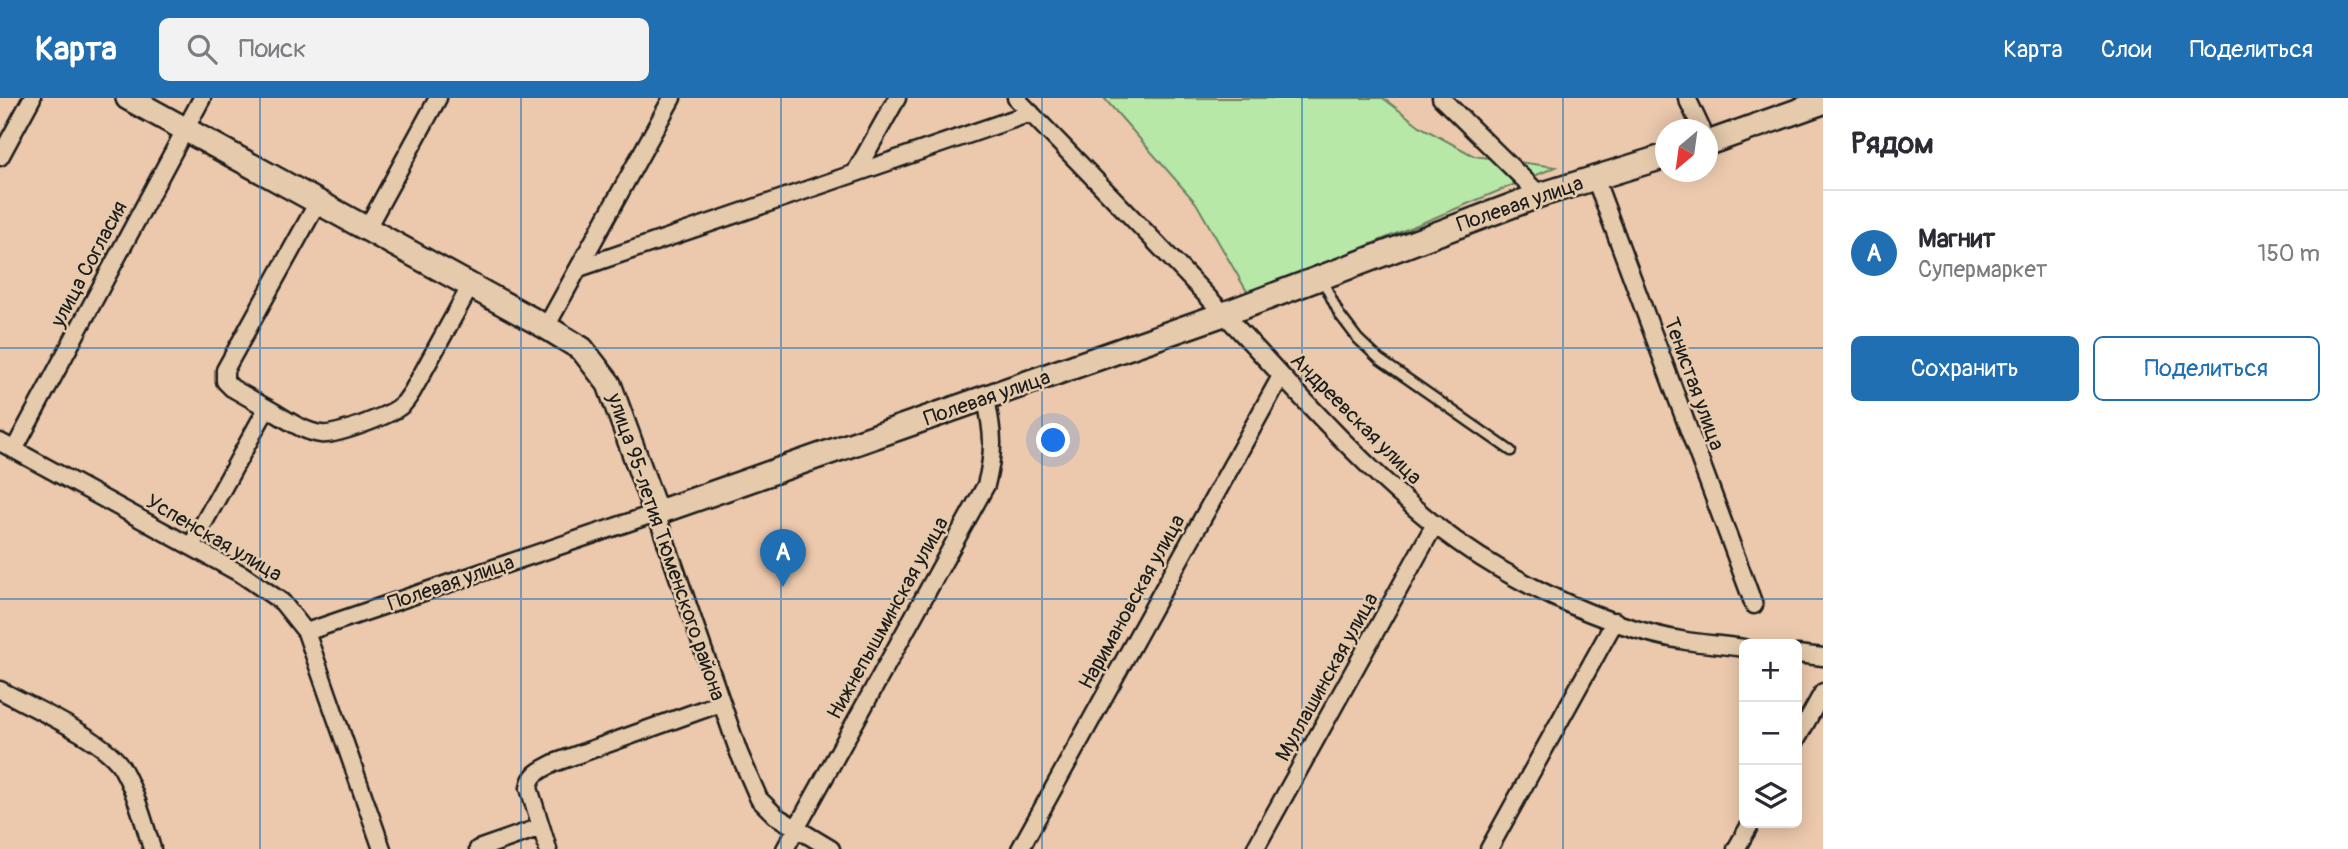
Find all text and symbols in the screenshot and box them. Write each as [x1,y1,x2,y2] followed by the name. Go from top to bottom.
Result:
[159,18,649,81] search box
[35,29,117,70] text: Карта
[183,30,221,68] icon: search
[239,33,307,65] text: Поиск
[2003,35,2063,64] text: Карта
[2101,35,2152,64] text: Слои
[2190,35,2313,64] text: Поделиться
[1655,119,1718,182] north arrow
[1851,125,1934,162] text: Рядом
[1453,170,1587,238] street label: Полевая улица
[44,196,134,333] street label: улица Согласия
[1918,223,1995,255] text: Магнит
[1867,239,1881,268] text: A
[2257,239,2320,268] text: 150 m
[1918,255,2047,284] text: Супермаркет
[1658,314,1730,454] street label: Тенистая улица
[1851,336,2079,401] button: Сохранить
[2093,336,2320,401] button: Поделиться
[1284,347,1428,491] street label: Андреевская улица
[920,364,1054,432] street label: Полевая улица
[600,389,731,704] street label: улица 95-летия Тюменского района
[1036,423,1070,457] your location
[141,488,287,588] street label: Успенская улица
[1073,510,1191,694] street label: Наримановская улица
[821,512,955,724] street label: Нижнепышминская улица
[760,529,806,587] pin: A
[384,549,518,617] street label: Полевая улица
[1269,588,1385,766] street label: Муллашинская улица
[1739,639,1802,828] map controls
[1739,639,1802,702] button: +
[1739,702,1802,765] button: −
[1739,765,1802,828] button: layers

